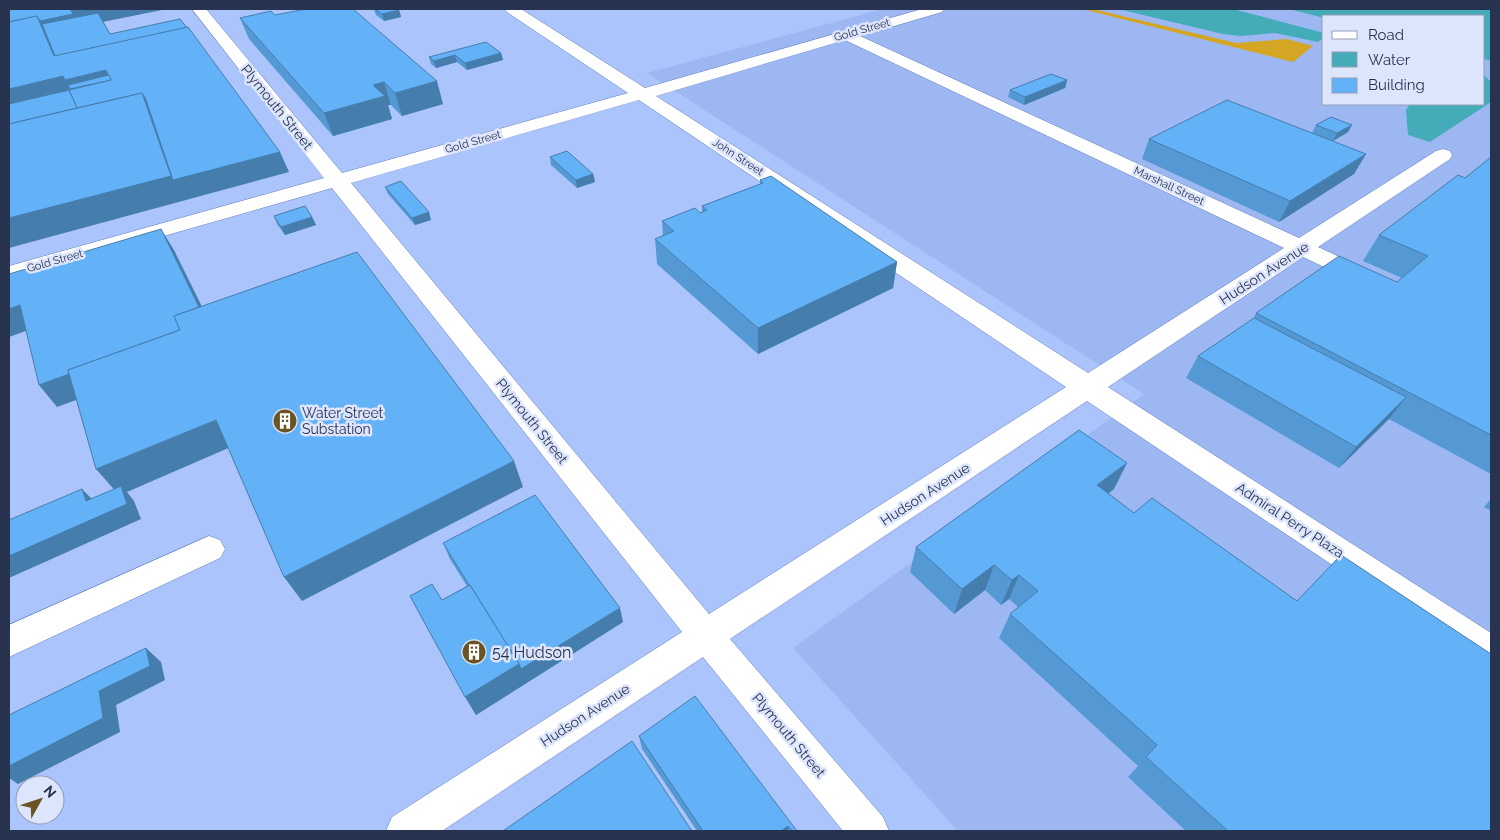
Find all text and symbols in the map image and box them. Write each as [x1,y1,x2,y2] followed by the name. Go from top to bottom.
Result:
[1322,15,1485,105] legend
[833,16,892,44] street label: Gold Street
[1368,26,1404,44] text: Road
[1368,51,1411,69] text: Water
[238,61,316,153] street label: Plymouth Street
[1368,76,1425,94] text: Building
[444,128,503,156] street label: Gold Street
[710,136,766,178] street label: John Street
[1132,164,1207,208] street label: Marshall Street
[1217,238,1311,308] street label: Hudson Avenue
[26,247,85,275] street label: Gold Street
[493,375,571,467] street label: Plymouth Street
[302,405,384,437] place label: Water Street Substation
[272,408,298,434] building icon: Water Street Substation
[878,459,972,529] street label: Hudson Avenue
[1233,479,1347,561] street label: Admiral Perry Plaza
[461,639,487,665] building icon: 54 Hudson
[492,643,571,662] place label: 54 Hudson
[538,680,632,750] street label: Hudson Avenue
[749,690,829,780] street label: Plymouth Street
[15,775,65,825] north arrow
[40,782,60,801] text: N

